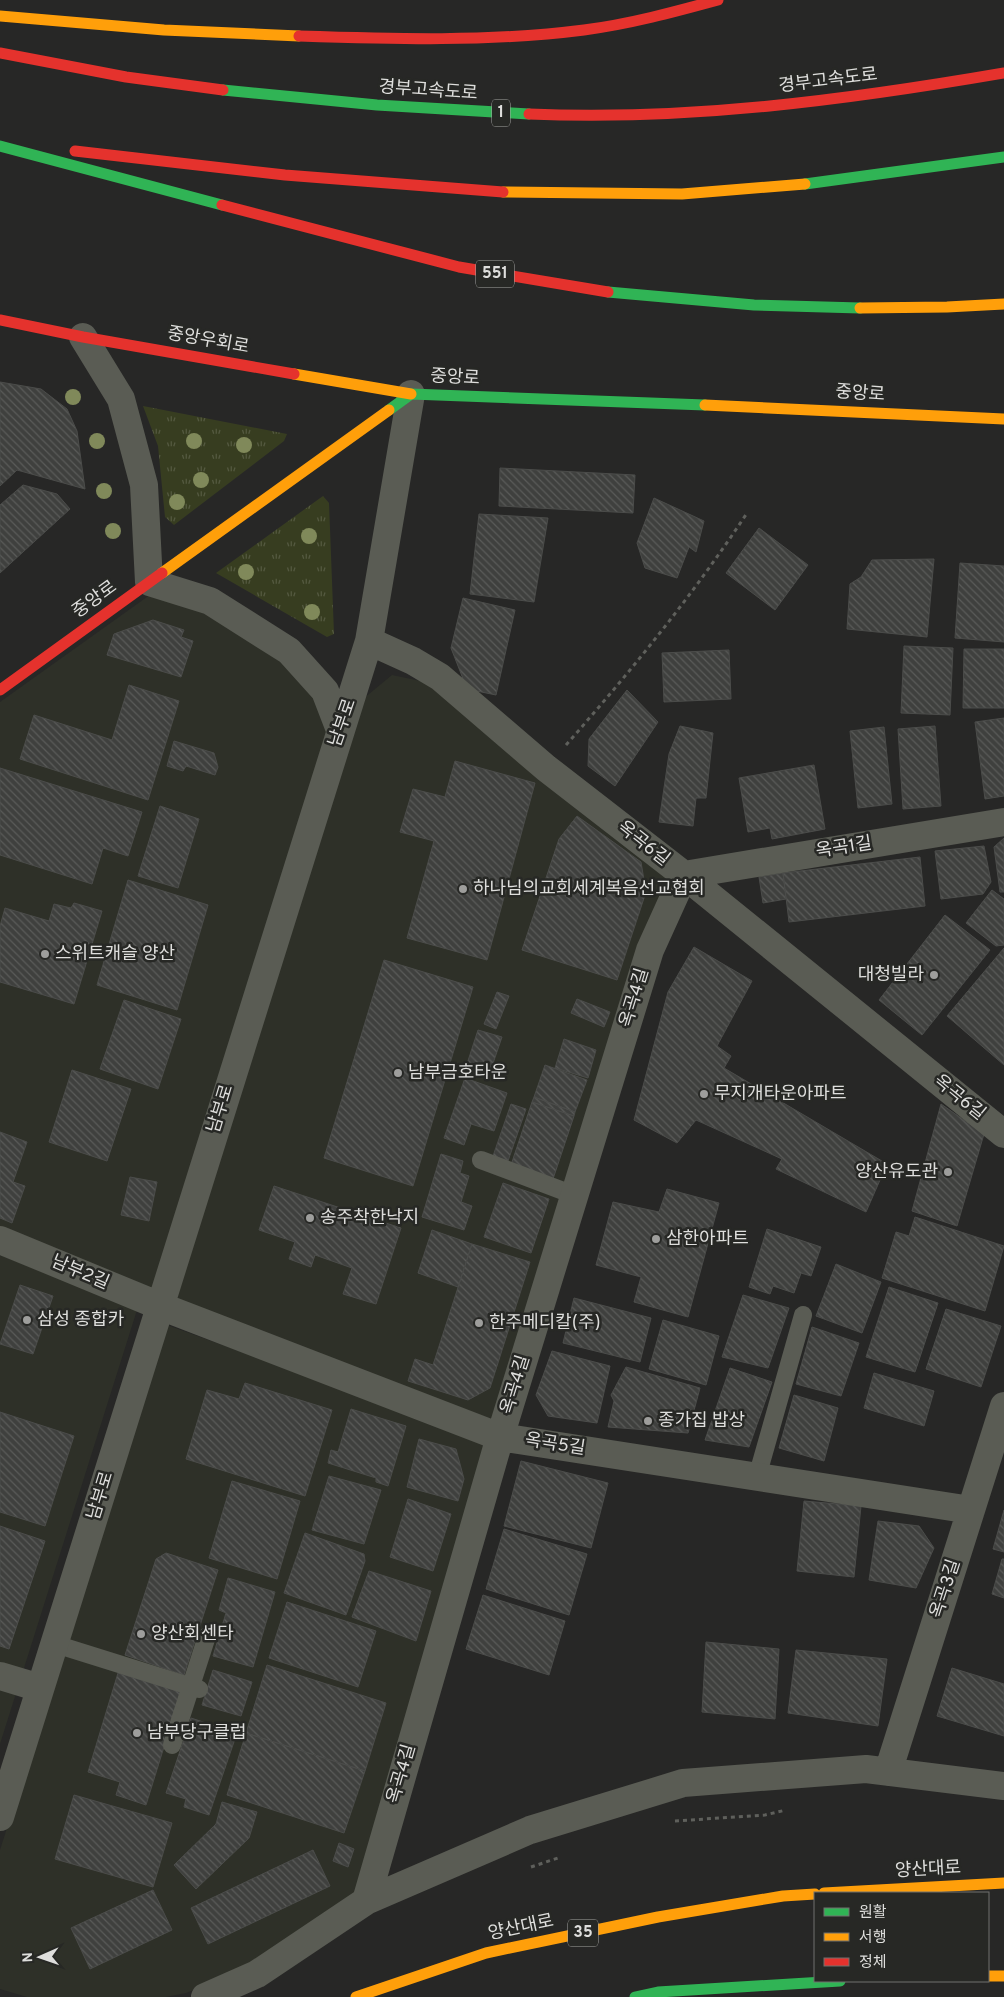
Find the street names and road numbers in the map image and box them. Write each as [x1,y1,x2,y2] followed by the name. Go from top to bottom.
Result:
[777,64,879,98] street label: 경부고속도로
[378,76,478,106] street label: 경부고속도로
[492,100,510,126] road number: 1
[476,260,514,288] road number: 551
[165,322,251,360] street label: 중앙우회로
[430,365,480,391] street label: 중앙로
[834,381,886,407] street label: 중앙로
[68,576,122,624] street label: 중앙로
[324,696,362,750] street label: 남부로
[612,816,674,872] street label: 옥곡6길
[814,832,874,864] street label: 옥곡1길
[615,966,655,1030] street label: 옥곡4길
[928,1070,990,1126] street label: 옥곡6길
[203,1082,239,1136] street label: 남부로
[48,1251,112,1295] street label: 남부2길
[496,1353,536,1417] street label: 옥곡4길
[523,1429,587,1461] street label: 옥곡5길
[83,1469,119,1523] street label: 남부로
[926,1557,966,1621] street label: 옥곡3길
[383,1742,421,1806] street label: 옥곡4길
[894,1857,962,1883] street label: 양산대로
[486,1910,556,1946] street label: 양산대로
[568,1920,598,1946] road number: 35

